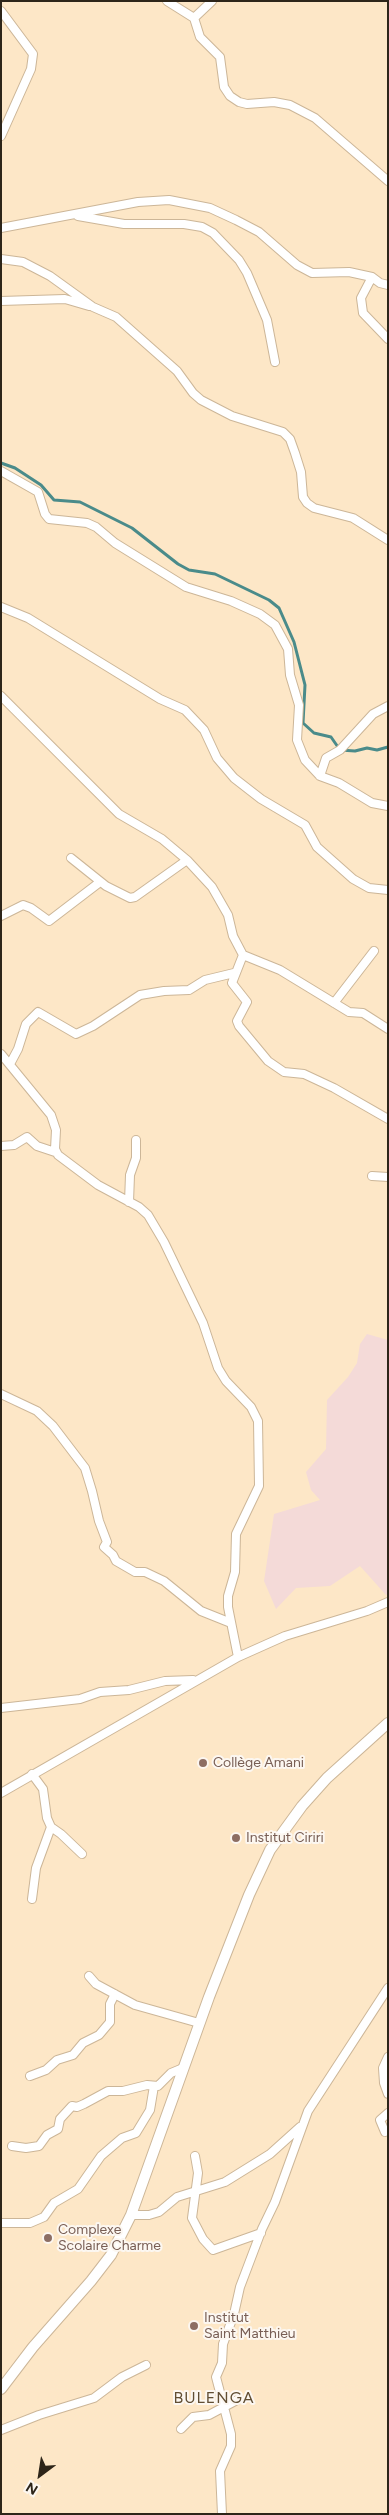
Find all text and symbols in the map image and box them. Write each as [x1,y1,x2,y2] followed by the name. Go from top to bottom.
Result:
[213,1755,304,1771] place label: Collège Amani
[197,1757,209,1769] marker: Collège Amani
[246,1830,324,1846] place label: Institut Ciriri
[230,1832,242,1844] marker: Institut Ciriri
[58,2222,161,2254] place label: Complexe Scolaire Charme
[42,2232,54,2244] marker: Complexe Scolaire Charme
[204,2310,296,2342] place label: Institut Saint Matthieu
[188,2320,200,2332] marker: Institut Saint Matthieu
[173,2388,255,2408] district label: BULENGA
[15,2450,65,2500] north arrow
[23,2478,41,2498] text: N

